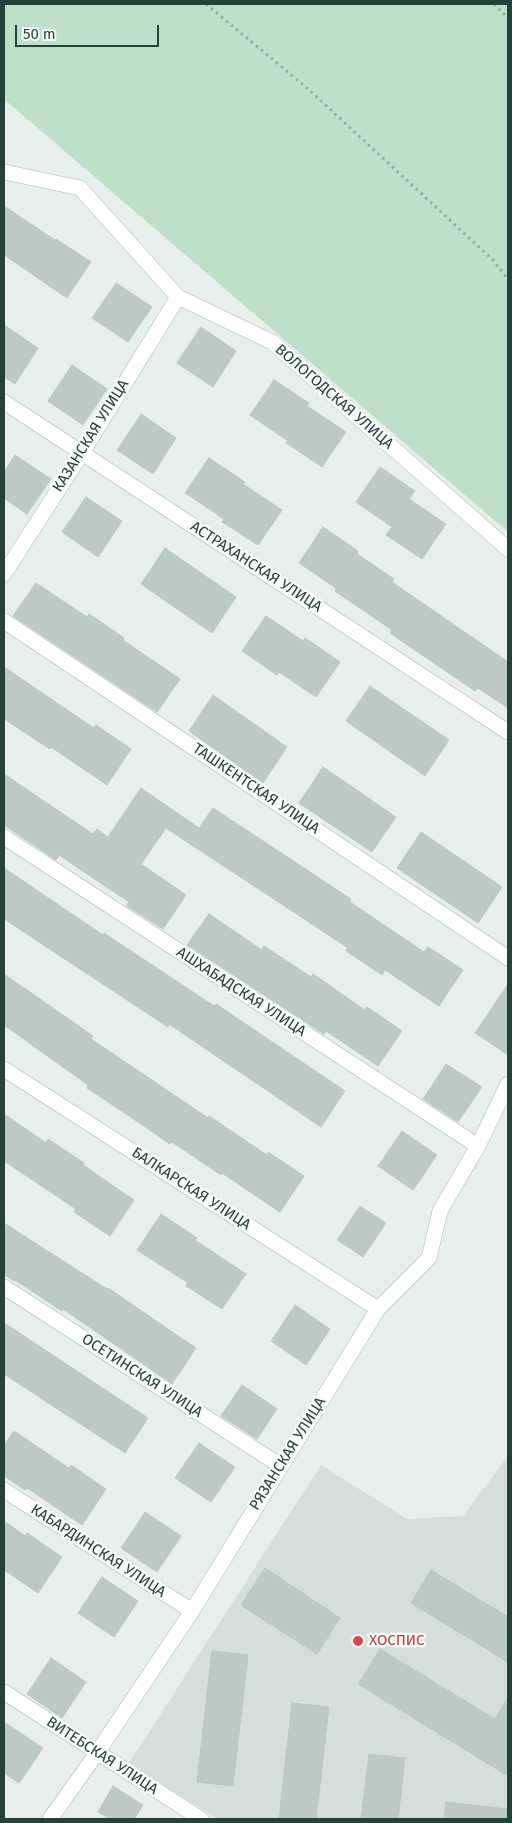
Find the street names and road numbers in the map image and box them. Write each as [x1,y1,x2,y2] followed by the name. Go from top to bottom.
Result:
[271,341,397,453] street label: ВОЛОГОДСКАЯ УЛИЦА
[49,376,133,496] street label: КАЗАНСКАЯ УЛИЦА
[187,518,325,616] street label: АСТРАХАНСКАЯ УЛИЦА
[189,740,323,838] street label: ТАШКЕНТСКАЯ УЛИЦА
[173,943,309,1041] street label: АШХАБАДСКАЯ УЛИЦА
[128,1144,254,1234] street label: БАЛКАРСКАЯ УЛИЦА
[78,1330,206,1422] street label: ОСЕТИНСКАЯ УЛИЦА
[246,1394,330,1514] street label: РЯЗАНСКАЯ УЛИЦА
[27,1501,169,1601] street label: КАБАРДИНСКАЯ УЛИЦА
[43,1713,161,1799] street label: ВИТЕБСКАЯ УЛИЦА

